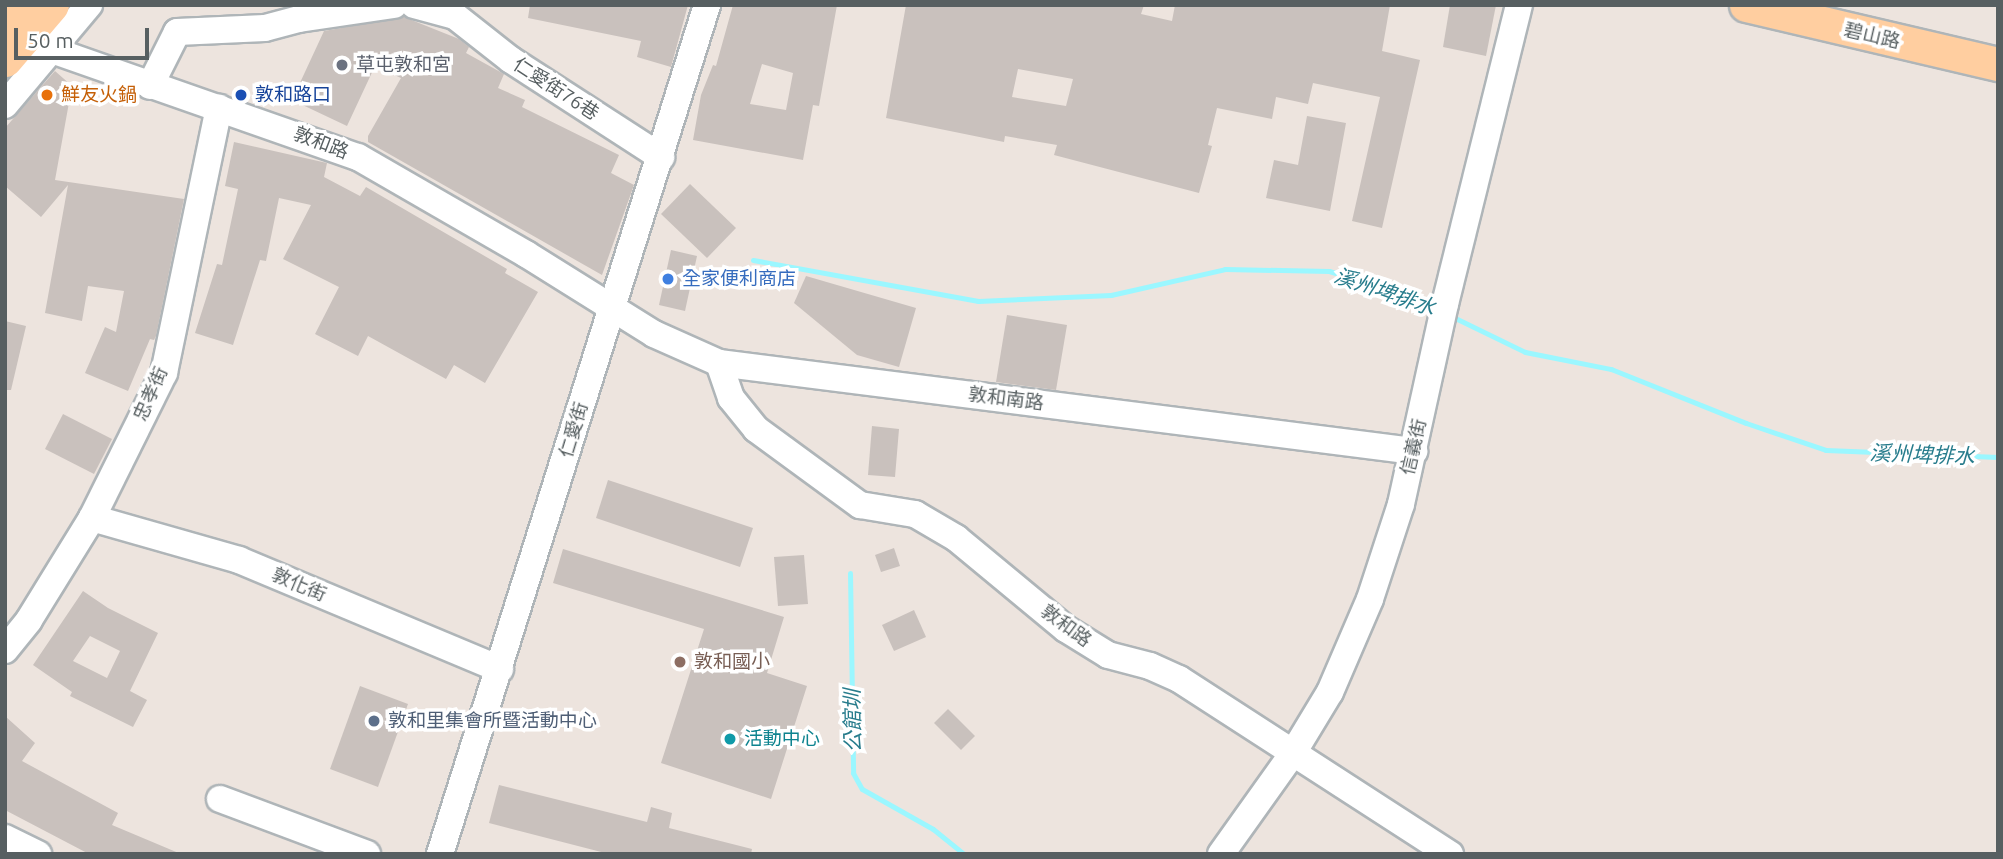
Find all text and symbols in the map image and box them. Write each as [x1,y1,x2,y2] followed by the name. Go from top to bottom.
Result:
[18,14,152,58] scale bar
[1842,18,1902,54] street label: 碧山路
[27,28,74,52] text: 50 m
[509,53,603,125] street label: 仁愛街76巷
[356,54,451,76] place label: 草屯敦和宮
[334,57,350,73] marker: 草屯敦和宮
[61,84,137,106] place label: 鮮友火鍋
[255,84,331,106] place label: 敦和路口
[39,87,55,103] marker: 鮮友火鍋
[233,87,249,103] marker: 敦和路口
[290,122,352,164] street label: 敦和路
[1331,262,1439,320] water label: 溪州埤排水
[682,268,796,290] place label: 全家便利商店
[660,271,676,287] marker: 全家便利商店
[129,363,173,425] street label: 忠孝街
[967,383,1045,415] street label: 敦和南路
[555,399,593,461] street label: 仁愛街
[1396,417,1432,477] street label: 信義街
[1869,440,1975,468] water label: 溪州埤排水
[268,563,330,607] street label: 敦化街
[1036,600,1096,652] street label: 敦和路
[694,651,770,673] place label: 敦和國小
[672,654,688,670] marker: 敦和國小
[839,689,865,753] water label: 公館圳
[388,710,597,732] place label: 敦和里集會所暨活動中心
[366,713,382,729] marker: 敦和里集會所暨活動中心
[744,728,820,750] place label: 活動中心
[722,731,738,747] marker: 活動中心

